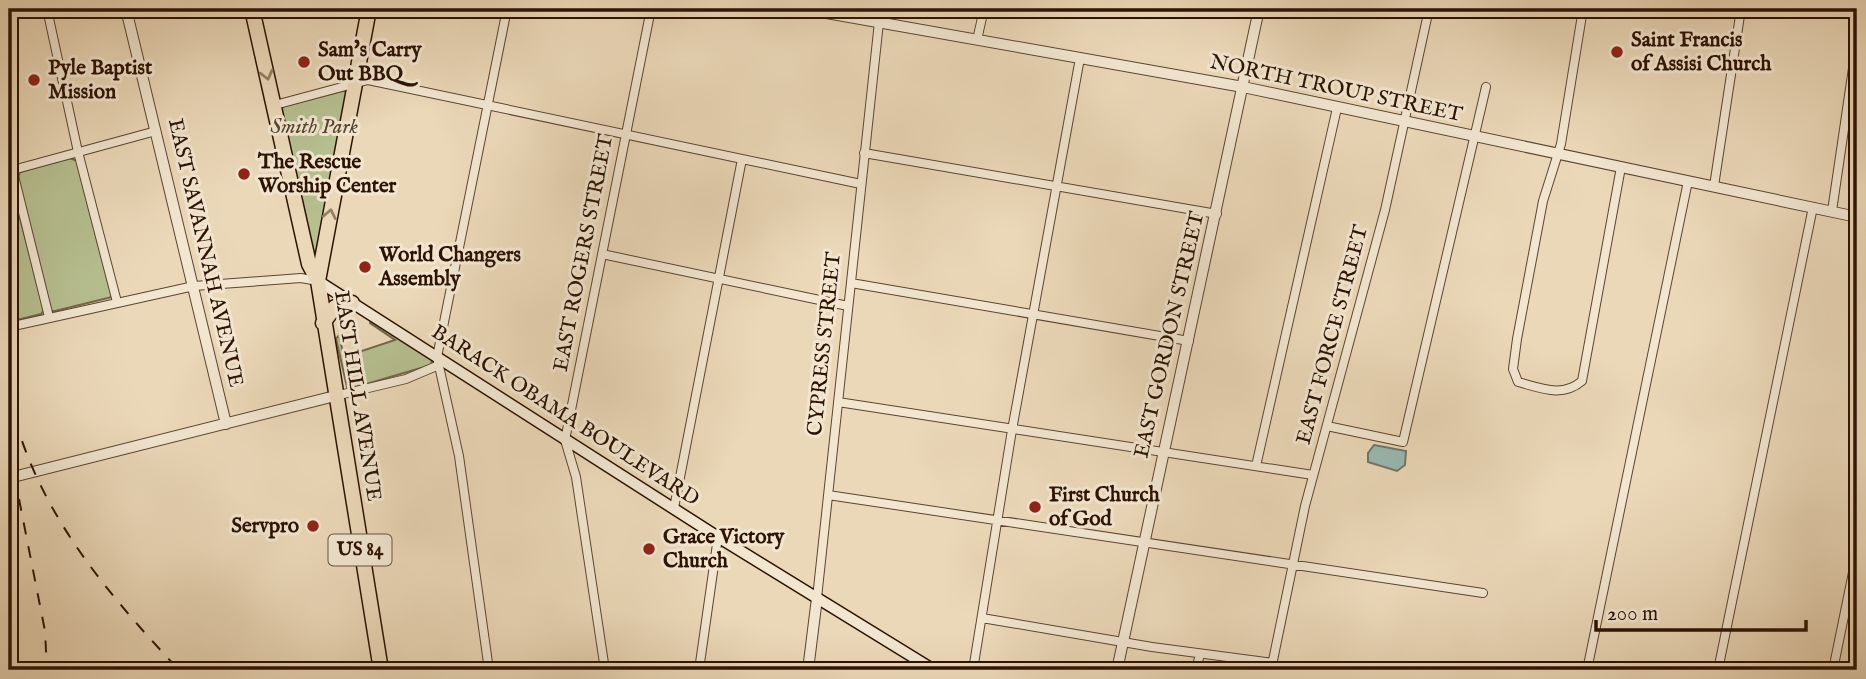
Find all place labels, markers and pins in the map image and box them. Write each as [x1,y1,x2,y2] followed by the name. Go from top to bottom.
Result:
[1631,27,1772,78] place label: Saint Francis of Assisi Church
[318,37,422,88] place label: Sam's Carry Out BBQ
[1609,44,1625,60] marker: Saint Francis of Assisi Church
[296,54,312,70] marker: Sam's Carry Out BBQ
[48,55,153,106] place label: Pyle Baptist Mission
[26,72,42,88] marker: Pyle Baptist Mission
[257,149,397,200] place label: The Rescue Worship Center
[236,166,252,182] marker: The Rescue Worship Center
[378,242,521,293] place label: World Changers Assembly
[357,259,373,275] marker: World Changers Assembly
[1049,482,1161,533] place label: First Church of God
[1027,499,1043,515] marker: First Church of God
[231,513,300,540] place label: Servpro
[305,518,321,534] marker: Servpro
[663,524,785,575] place label: Grace Victory Church
[641,541,657,557] marker: Grace Victory Church

